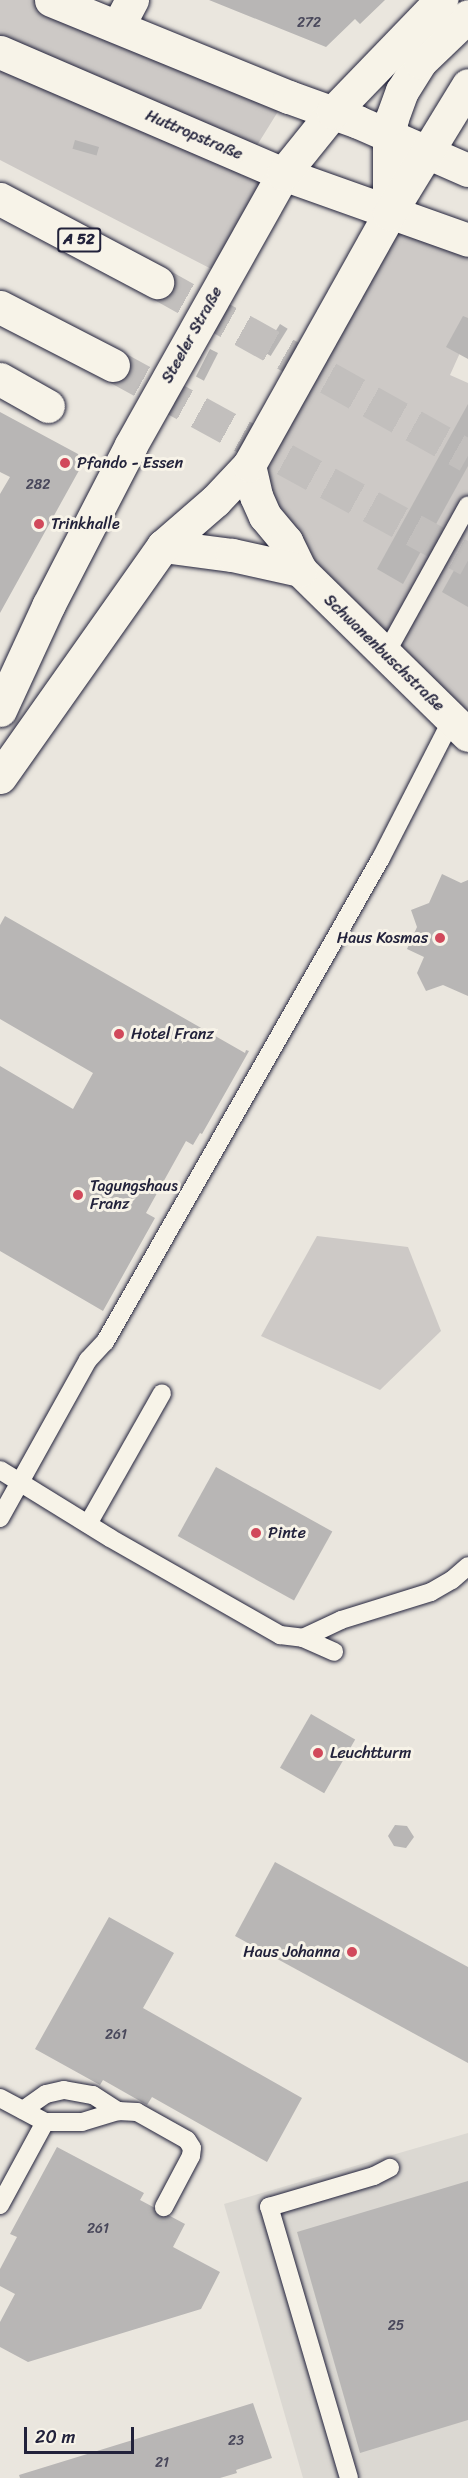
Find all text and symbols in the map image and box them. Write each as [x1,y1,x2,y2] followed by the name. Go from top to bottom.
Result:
[297,15,321,31] house number: 272
[143,106,245,164] street label: Huttropstraße
[56,228,101,252] road number: A 52
[158,283,226,387] street label: Steeler Straße
[77,453,183,473] place label: Pfando - Essen
[58,456,72,470] marker: Pfando - Essen
[26,477,50,493] house number: 282
[51,514,120,534] place label: Trinkhalle
[32,517,46,531] marker: Trinkhalle
[320,591,448,715] street label: Schwanenbuschstraße
[336,928,428,948] place label: Haus Kosmas
[433,931,447,945] marker: Haus Kosmas
[131,1024,214,1044] place label: Hotel Franz
[112,1027,126,1041] marker: Hotel Franz
[90,1176,178,1214] place label: Tagungshaus Franz
[71,1188,85,1202] marker: Tagungshaus Franz
[268,1523,306,1543] place label: Pinte
[249,1526,263,1540] marker: Pinte
[330,1743,411,1763] place label: Leuchtturm
[311,1746,325,1760] marker: Leuchtturm
[243,1942,340,1962] place label: Haus Johanna
[345,1945,359,1959] marker: Haus Johanna
[105,2027,127,2043] house number: 261
[87,2221,109,2237] house number: 261
[388,2318,404,2334] house number: 25
[27,2415,136,2453] scale bar
[35,2421,75,2453] text: 20 m
[228,2433,244,2449] house number: 23
[155,2455,169,2471] house number: 21

